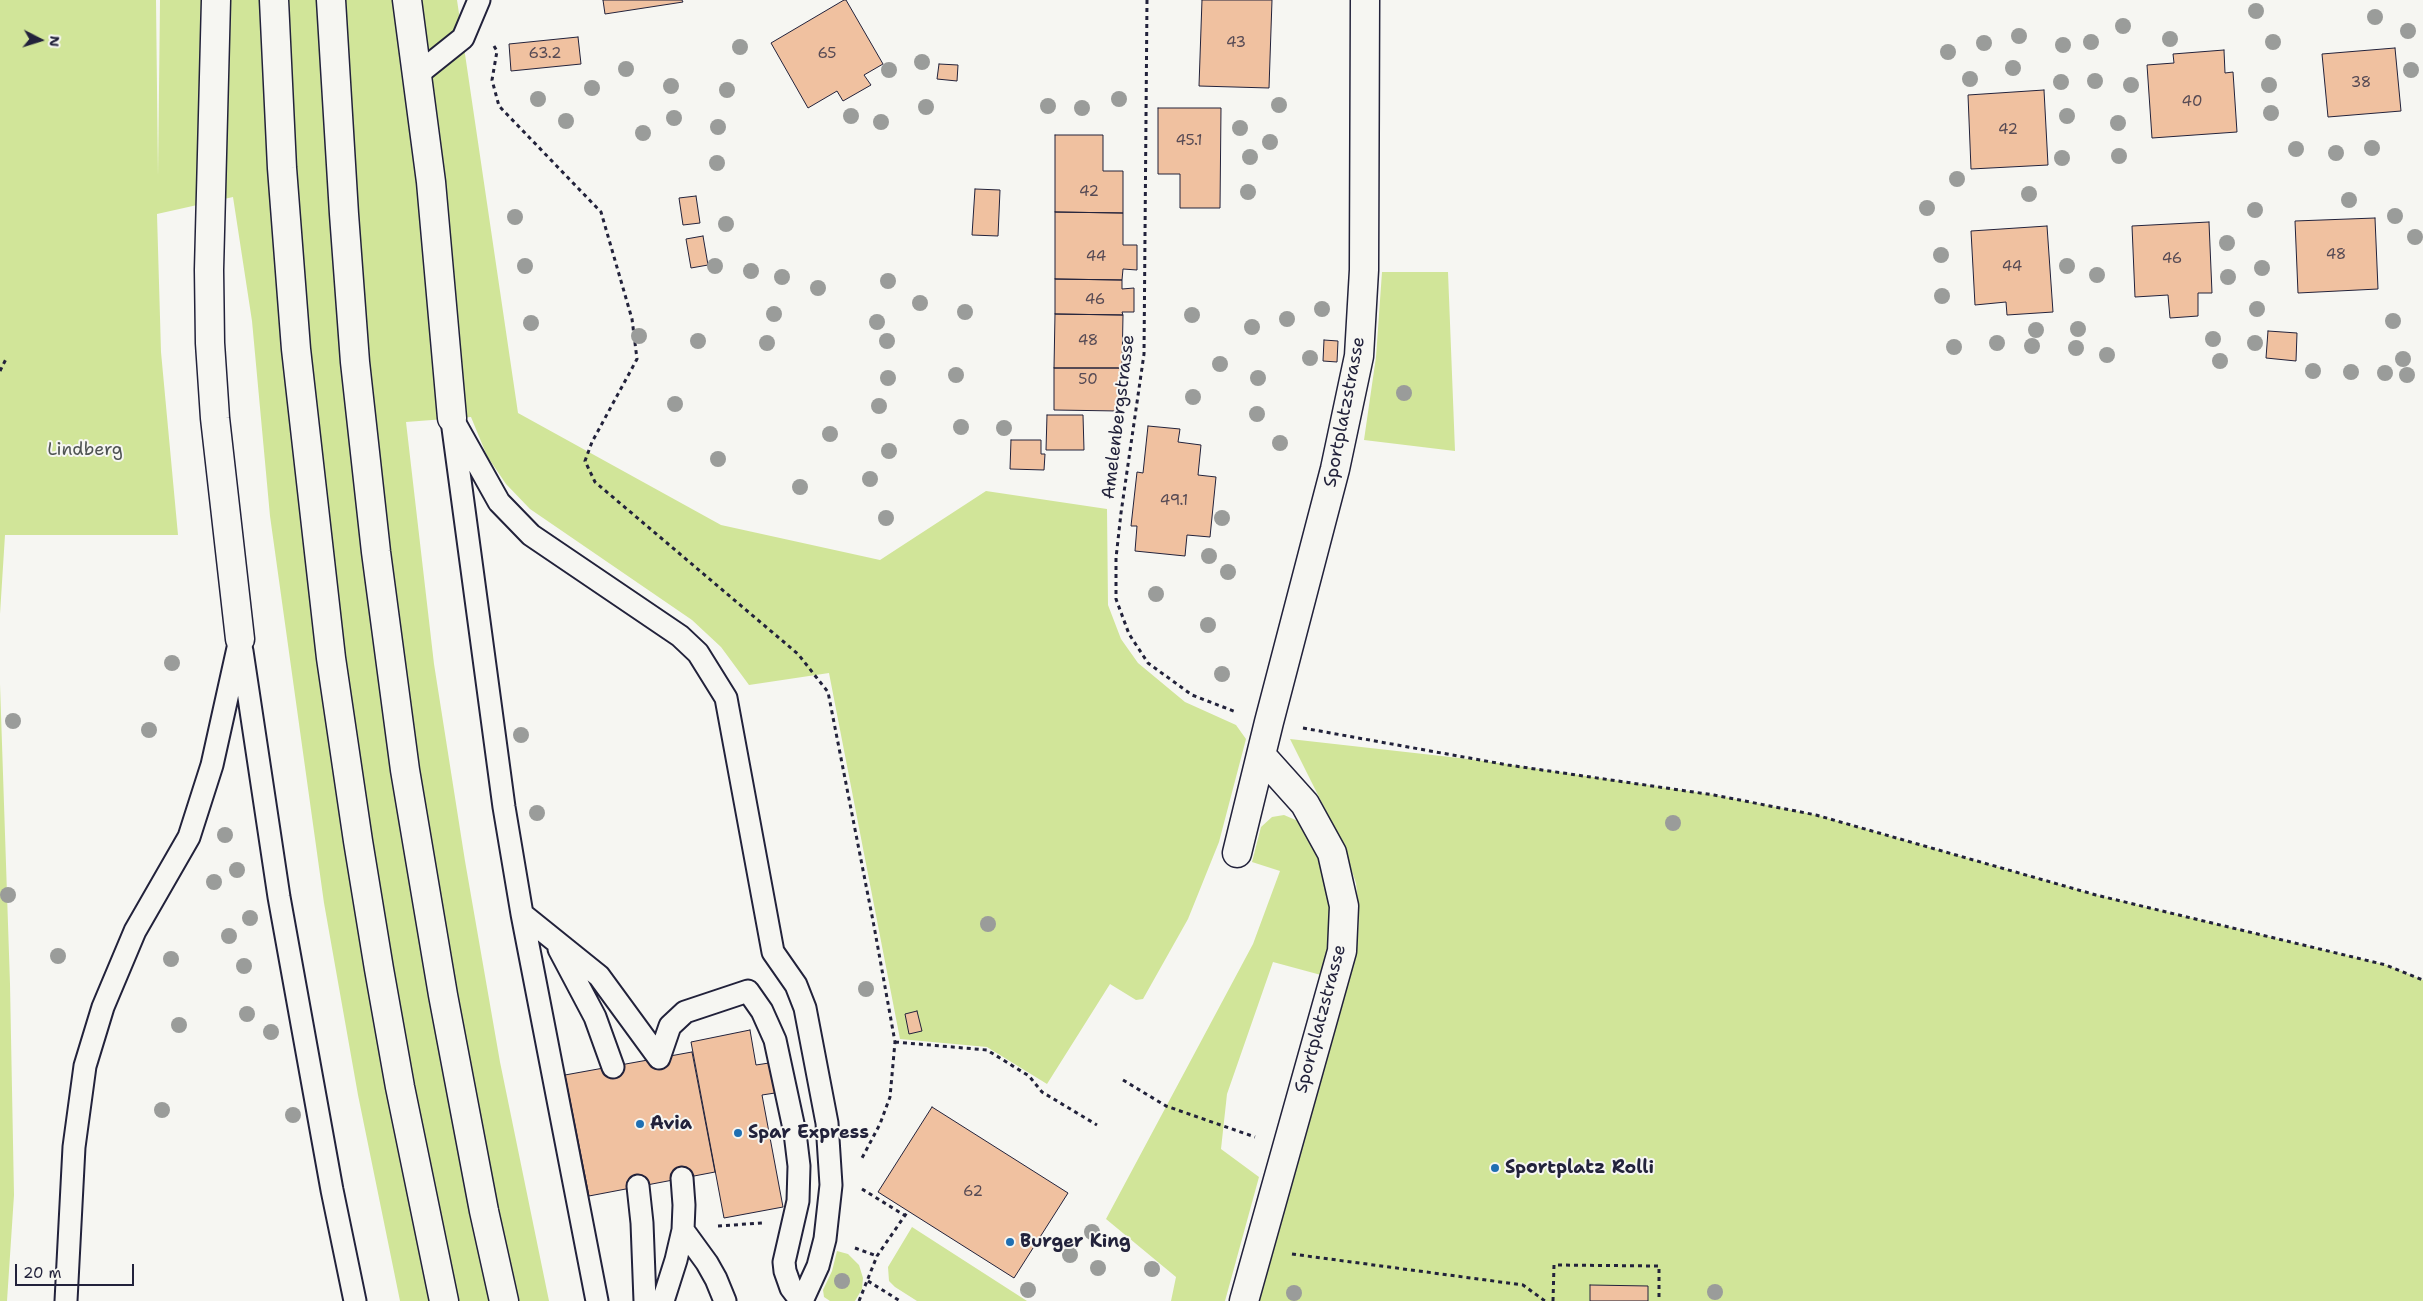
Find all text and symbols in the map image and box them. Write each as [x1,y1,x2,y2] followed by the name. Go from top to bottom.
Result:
[15,15,65,65] north arrow
[1226,34,1246,52] house number: 43
[45,35,64,48] text: N
[529,45,561,63] house number: 63.2
[817,45,837,63] house number: 65
[2351,74,2371,92] house number: 38
[2182,93,2202,111] house number: 40
[1998,121,2018,139] house number: 42
[1175,132,1203,150] house number: 45.1
[1079,183,1099,201] house number: 42
[2326,246,2346,264] house number: 48
[1086,248,1106,266] house number: 44
[2162,250,2182,268] house number: 46
[2002,258,2022,276] house number: 44
[1085,291,1105,309] house number: 46
[1078,332,1098,350] house number: 48
[1098,333,1140,501] street label: Amelenbergstrasse
[1320,335,1370,489] street label: Sportplatzstrasse
[1078,371,1098,389] house number: 50
[47,439,123,461] park label: Lindberg
[1160,492,1188,510] house number: 49.1
[1291,942,1351,1096] street label: Sportplatzstrasse
[650,1113,692,1135] place label: Avia
[634,1118,646,1130] marker: Avia
[748,1122,869,1144] place label: Spar Express
[732,1127,744,1139] marker: Spar Express
[1505,1157,1654,1179] place label: Sportplatz Rolli
[1489,1162,1501,1174] marker: Sportplatz Rolli
[963,1183,983,1201] house number: 62
[1020,1231,1131,1253] place label: Burger King
[1004,1236,1016,1248] marker: Burger King
[18,1254,136,1286] scale bar
[23,1263,62,1283] text: 20 m

